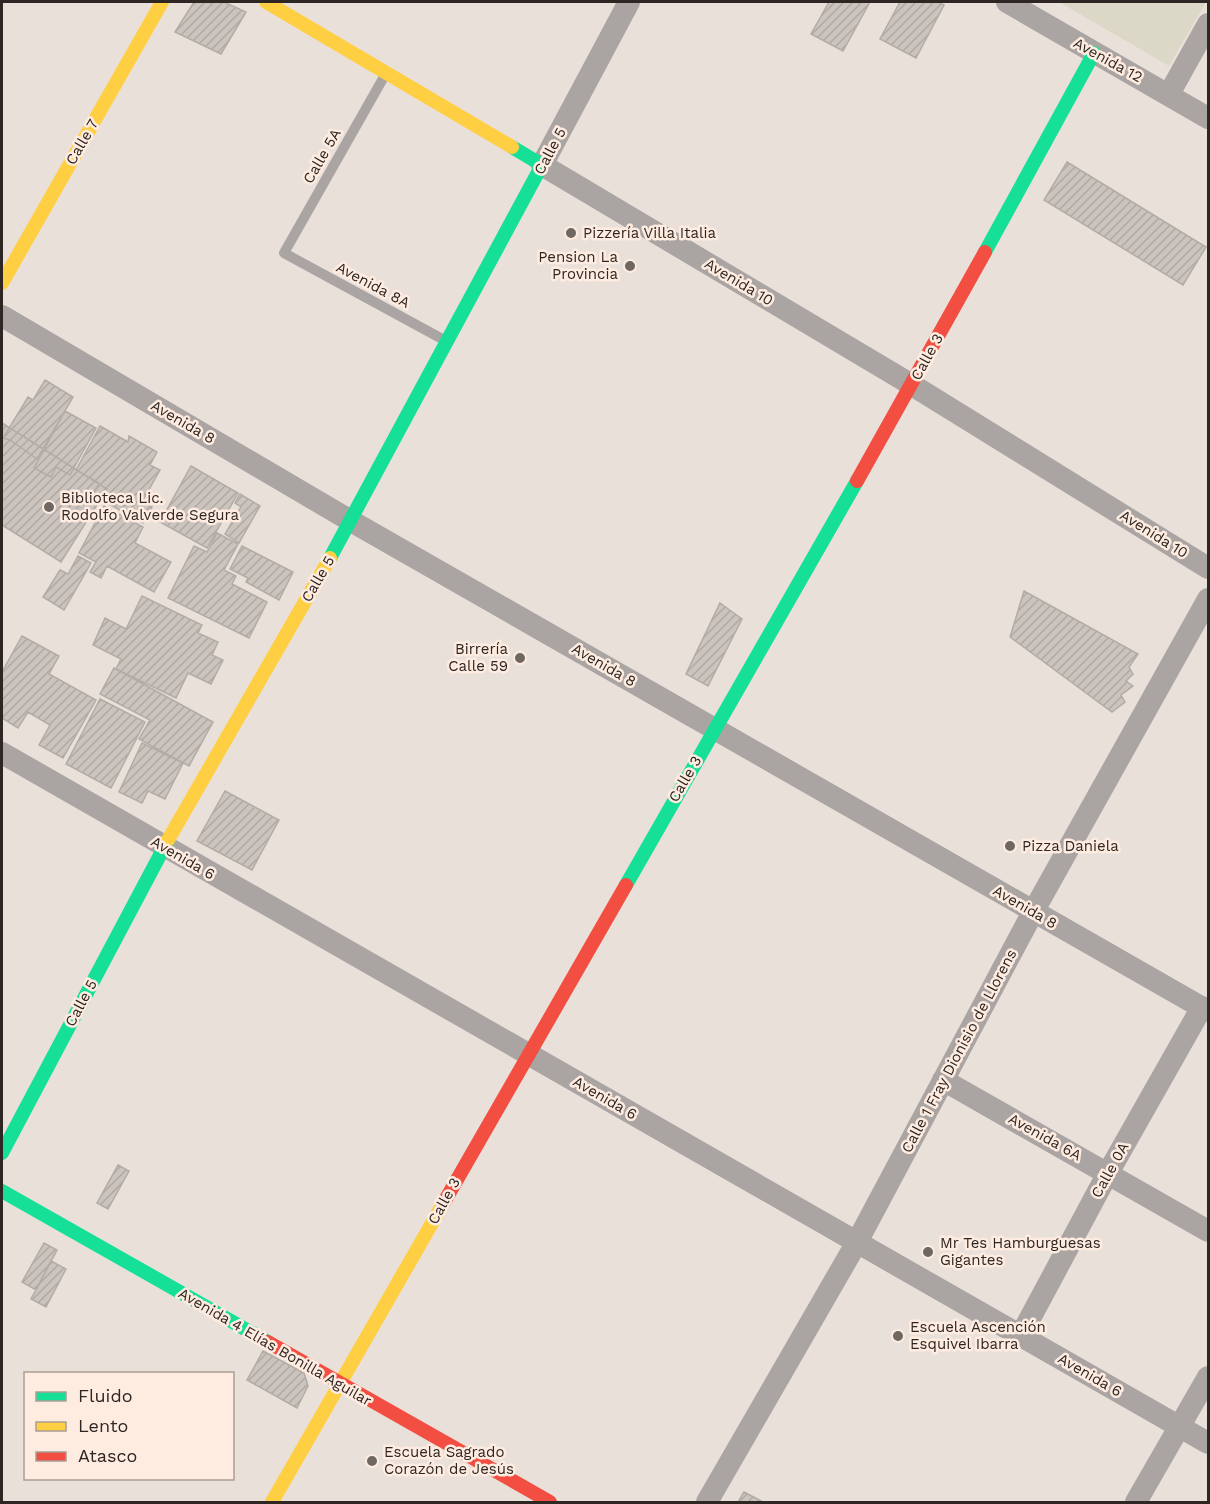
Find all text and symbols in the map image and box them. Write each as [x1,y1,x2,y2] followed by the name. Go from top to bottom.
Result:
[1070,34,1146,86] street label: Avenida 12
[62,116,102,168] street label: Calle 7
[530,124,570,178] street label: Calle 5
[299,125,345,187] street label: Calle 5A
[583,224,717,242] place label: Pizzería Villa Italia
[564,226,578,240] marker: Pizzería Villa Italia
[538,248,619,283] place label: Pension La Provincia
[701,255,777,309] street label: Avenida 10
[333,258,413,312] street label: Avenida 8A
[623,259,637,273] marker: Pension La Provincia
[907,331,947,383] street label: Calle 3
[148,396,218,448] street label: Avenida 8
[61,489,240,524] place label: Biblioteca Lic. Rodolfo Valverde Segura
[42,500,56,514] marker: Biblioteca Lic. Rodolfo Valverde Segura
[1117,506,1191,562] street label: Avenida 10
[298,553,338,605] street label: Calle 5
[569,639,639,691] street label: Avenida 8
[448,640,509,675] place label: Birrería Calle 59
[513,651,527,665] marker: Birrería Calle 59
[665,753,705,805] street label: Calle 3
[148,832,218,884] street label: Avenida 6
[1022,837,1119,855] place label: Pizza Daniela
[1003,839,1017,853] marker: Pizza Daniela
[990,881,1060,933] street label: Avenida 8
[898,946,1020,1156] street label: Calle 1 Fray Dionisio de Llorens
[61,976,101,1030] street label: Calle 5
[570,1072,640,1124] street label: Avenida 6
[1005,1110,1085,1165] street label: Avenida 6A
[1087,1139,1133,1201] street label: Calle 0A
[424,1175,464,1227] street label: Calle 3
[940,1234,1101,1269] place label: Mr Tes Hamburguesas Gigantes
[921,1245,935,1259] marker: Mr Tes Hamburguesas Gigantes
[175,1284,375,1410] street label: Avenida 4 Elías Bonilla Aguilar
[910,1318,1046,1353] place label: Escuela Ascención Esquivel Ibarra
[891,1329,905,1343] marker: Escuela Ascención Esquivel Ibarra
[1055,1349,1125,1401] street label: Avenida 6
[24,1372,234,1480] legend
[78,1385,132,1406] text: Fluido
[78,1415,128,1436] text: Lento
[384,1443,514,1478] place label: Escuela Sagrado Corazón de Jesús
[78,1445,137,1466] text: Atasco
[365,1454,379,1468] marker: Escuela Sagrado Corazón de Jesús

